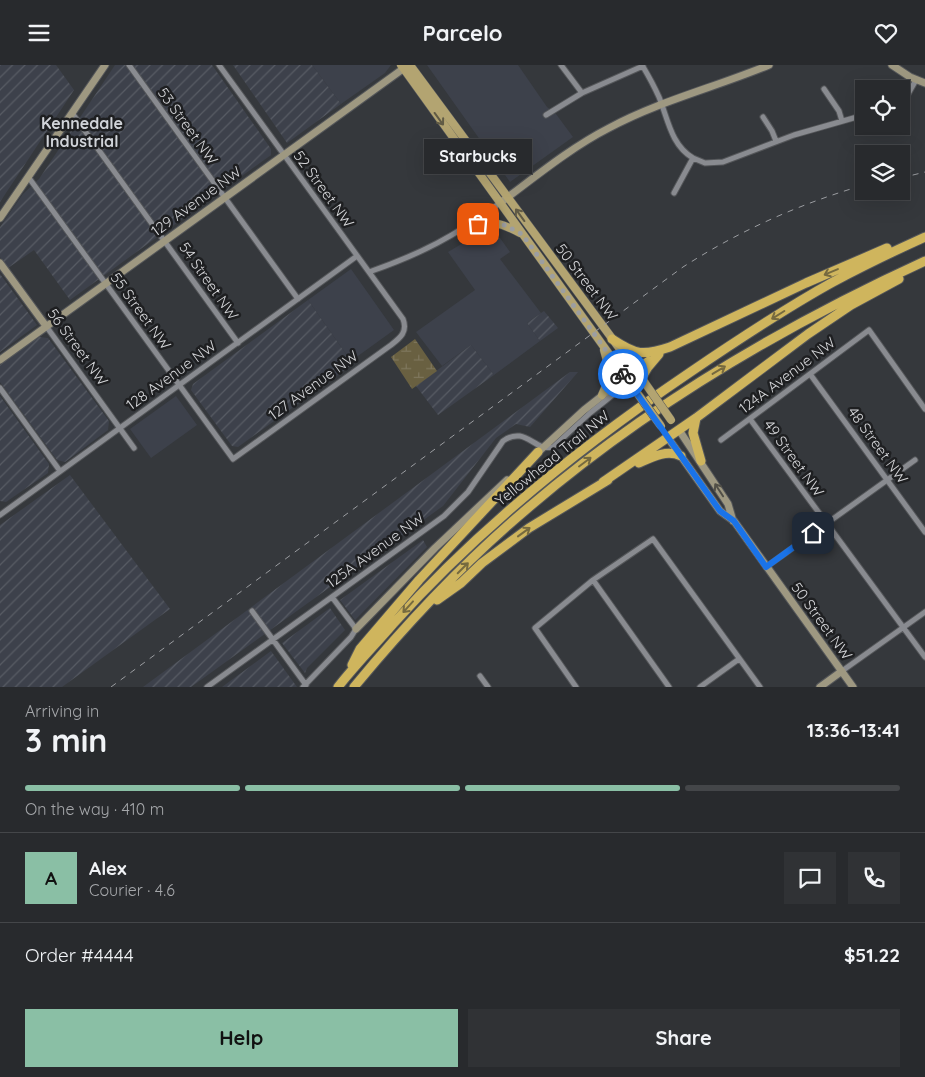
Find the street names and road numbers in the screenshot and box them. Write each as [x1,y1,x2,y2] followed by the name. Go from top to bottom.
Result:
[154,84,223,169] street label: 53 Street NW
[290,147,359,232] street label: 52 Street NW
[147,162,245,240] street label: 129 Avenue NW
[175,238,243,324] street label: 54 Street NW
[552,240,622,325] street label: 50 Street NW
[107,269,176,354] street label: 55 Street NW
[44,305,113,390] street label: 56 Street NW
[735,332,839,418] street label: 124A Avenue NW
[122,336,220,414] street label: 128 Avenue NW
[264,346,362,424] street label: 127 Avenue NW
[844,403,913,488] street label: 48 Street NW
[491,406,613,510] street label: Yellowhead Trail NW
[760,416,829,501] street label: 49 Street NW
[322,508,428,592] street label: 125A Avenue NW
[787,578,857,664] street label: 50 Street NW

